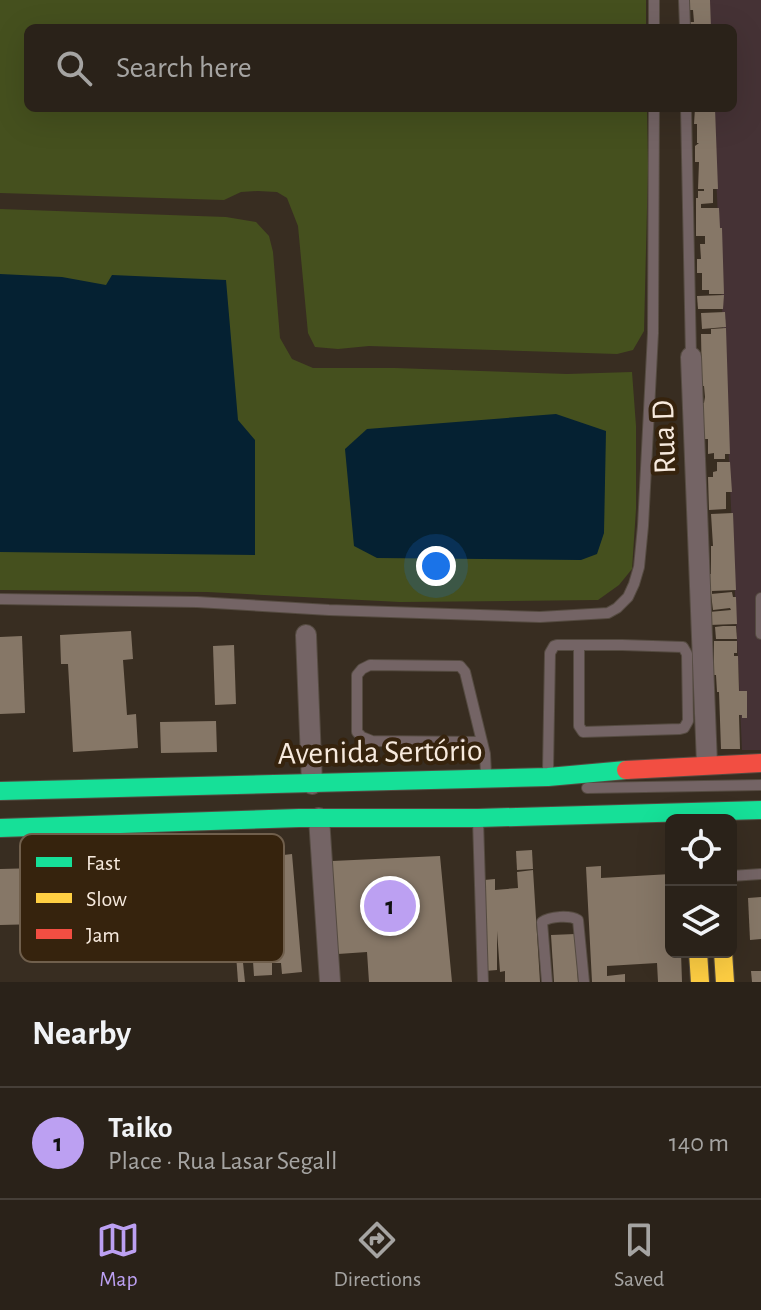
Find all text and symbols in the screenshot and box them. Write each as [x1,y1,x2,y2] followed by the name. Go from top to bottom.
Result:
[24,24,737,112] search box
[52,46,96,90] icon: search
[116,53,252,83] text: Search here
[647,399,681,475] street label: Rua D
[416,546,456,586] your location
[277,734,483,770] street label: Avenida Sertório
[665,814,737,958] map controls
[665,814,737,886] button: locate
[20,834,284,962] legend
[86,852,120,874] text: Fast
[364,876,416,936] pin: 1
[665,886,737,958] button: layers
[86,888,127,910] text: Slow
[86,924,120,946] text: Jam
[32,1017,131,1051] text: Nearby
[108,1113,173,1143] text: Taiko
[53,1130,63,1156] text: 1
[669,1130,729,1156] text: 140 m
[108,1148,337,1174] text: Place · Rua Lasar Segall
[96,1218,140,1292] tab: Map
[333,1218,421,1292] tab: Directions
[614,1218,664,1292] tab: Saved

